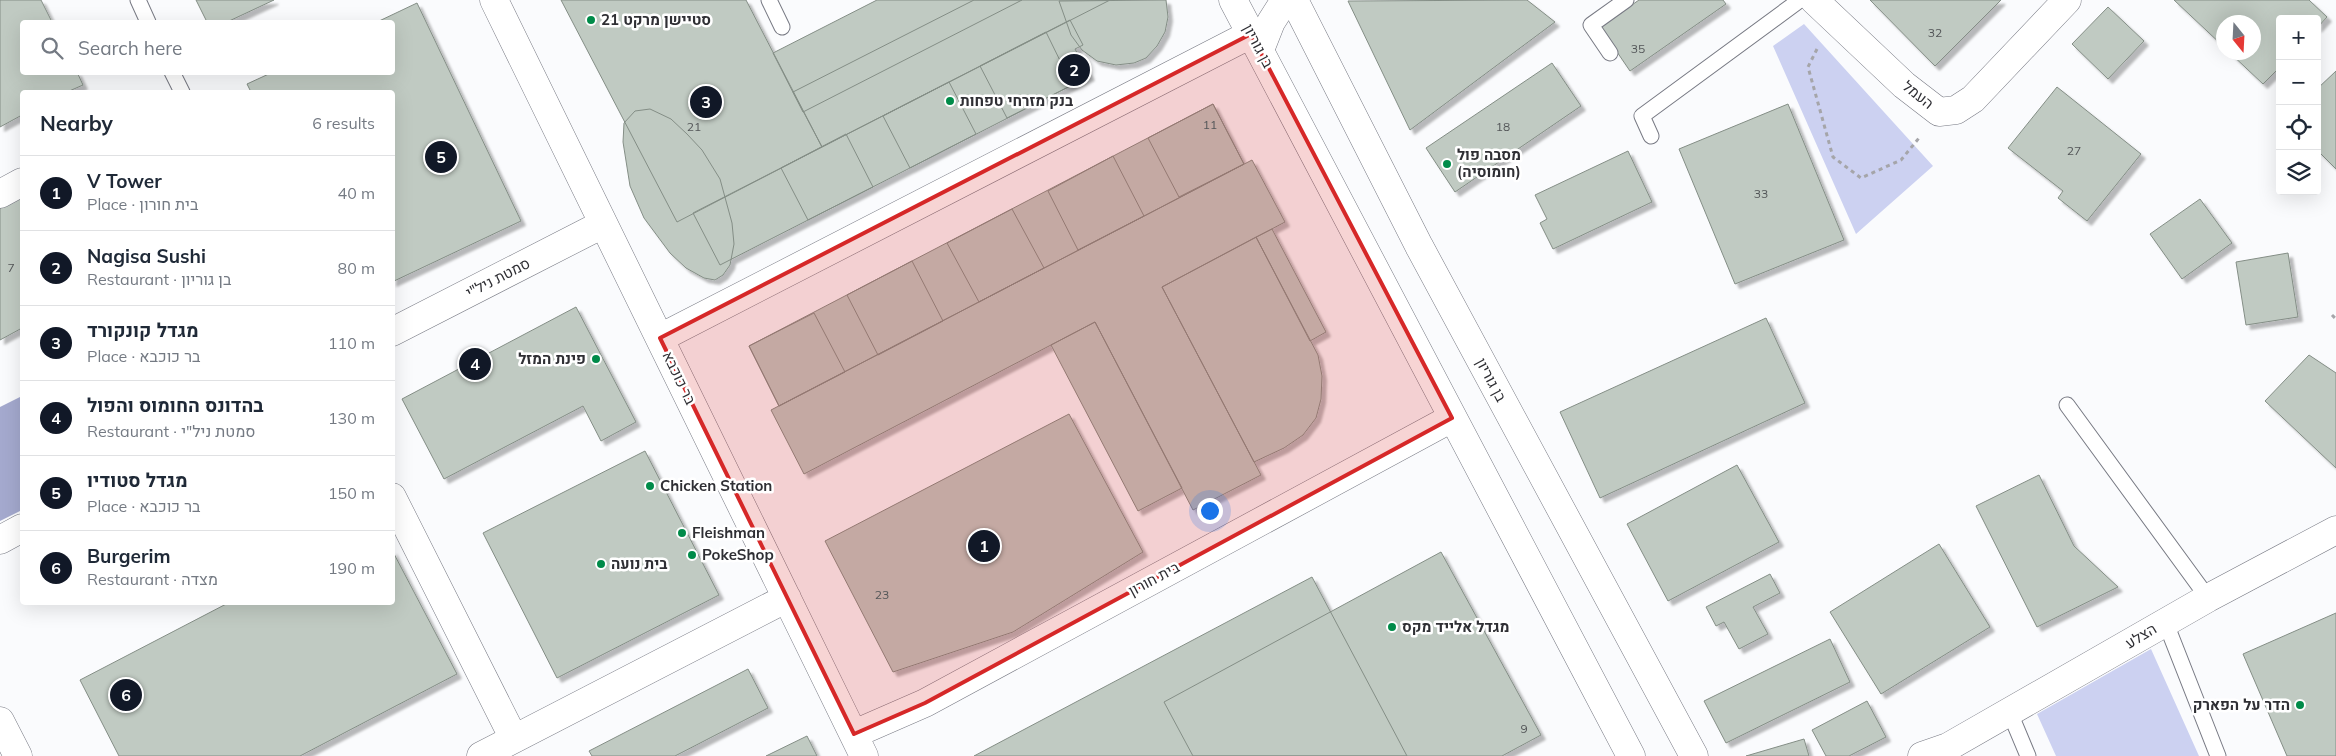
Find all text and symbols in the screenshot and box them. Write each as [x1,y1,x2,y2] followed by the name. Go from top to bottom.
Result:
[601,10,711,29] place label: סטיישן מרקט 21
[585,14,597,26] marker: סטיישן מרקט 21
[2216,15,2261,60] north arrow
[2276,15,2321,195] map controls
[2276,15,2321,60] button: +
[20,20,395,75] search box
[1239,21,1278,71] street label: בן גוריון
[1928,25,1942,40] house number: 32
[38,34,66,62] icon: search
[78,36,182,60] text: Search here
[1631,41,1645,56] house number: 35
[1058,51,1090,89] pin: 2
[2276,60,2321,105] button: −
[1899,76,1938,113] street label: העמל
[690,83,722,121] pin: 3
[960,91,1073,110] place label: בנק מזרחי טפחות
[944,95,956,107] marker: בנק מזרחי טפחות
[2276,105,2321,150] button: locate
[40,110,113,136] text: Nearby
[312,113,375,133] text: 6 results
[1203,117,1217,132] house number: 11
[687,119,701,134] house number: 21
[1496,119,1510,134] house number: 18
[425,138,457,176] pin: 5
[2067,143,2081,158] house number: 27
[1457,145,1521,181] place label: מסבה פול (חומוסיה)
[2276,150,2321,195] button: layers
[1441,158,1453,170] marker: מסבה פול (חומוסיה)
[87,169,162,193] text: V Tower
[51,183,61,203] text: 1
[338,183,375,203] text: 40 m
[1754,186,1768,201] house number: 33
[87,194,198,214] text: Place · בית חורון
[87,244,206,268] text: Nagisa Sushi
[462,253,533,302] street label: סמטת ניל"י
[51,258,61,278] text: 2
[338,258,375,278] text: 80 m
[7,260,15,275] house number: 7
[87,269,231,289] text: Restaurant · בן גוריון
[87,318,199,342] text: מגדל קונקורד
[51,333,61,353] text: 3
[328,333,375,353] text: 110 m
[459,345,491,383] pin: 4
[87,346,200,366] text: Place · בר כוכבא
[658,348,701,408] street label: בר כוכבא
[518,349,586,368] place label: פינת המזל
[590,353,602,365] marker: פינת המזל
[1472,355,1511,405] street label: בן גוריון
[87,393,264,417] text: בהדונס החומוס והפול
[51,408,61,428] text: 4
[328,408,375,428] text: 130 m
[87,421,256,441] text: Restaurant · סמטת ניל"י
[87,468,188,492] text: מגדל סטודיו
[660,476,772,495] place label: Chicken Station
[644,480,656,492] marker: Chicken Station
[51,483,61,503] text: 5
[328,483,375,503] text: 150 m
[87,496,200,516] text: Place · בר כוכבא
[1197,498,1223,524] your location
[692,523,765,542] place label: Fleishman
[676,527,688,539] marker: Fleishman
[968,527,1000,565] pin: 1
[87,544,171,568] text: Burgerim
[702,545,774,564] place label: PokeShop
[686,549,698,561] marker: PokeShop
[611,554,667,573] place label: בית נועה
[1125,557,1183,600] street label: בית חורון
[51,558,61,578] text: 6
[328,558,375,578] text: 190 m
[595,558,607,570] marker: בית נועה
[87,569,218,589] text: Restaurant · מצדה
[875,587,889,602] house number: 23
[1402,617,1509,636] place label: מגדל אלייד מקס
[2122,619,2160,652] street label: הצלע
[1386,621,1398,633] marker: מגדל אלייד מקס
[110,676,142,714] pin: 6
[2193,695,2290,714] place label: הדר על הפארק
[2294,699,2306,711] marker: הדר על הפארק
[1520,721,1528,736] house number: 9

